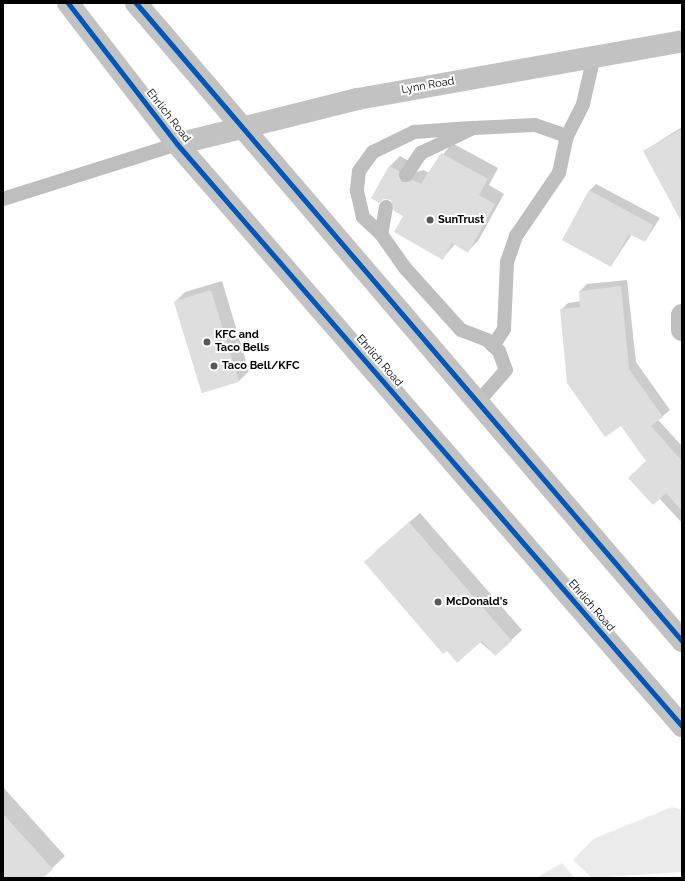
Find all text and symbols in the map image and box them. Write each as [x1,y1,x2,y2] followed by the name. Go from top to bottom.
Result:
[401,75,455,97] street label: Lynn Road
[143,87,193,145] street label: Ehrlich Road
[438,213,484,227] place label: SunTrust
[425,215,435,225] marker: SunTrust
[215,329,269,355] place label: KFC and Taco Bells
[353,333,405,389] street label: Ehrlich Road
[202,337,212,347] marker: KFC and Taco Bells
[222,359,299,373] place label: Taco Bell/KFC
[209,361,219,371] marker: Taco Bell/KFC
[565,578,617,634] street label: Ehrlich Road
[446,595,508,609] place label: McDonald's
[433,597,443,607] marker: McDonald's

